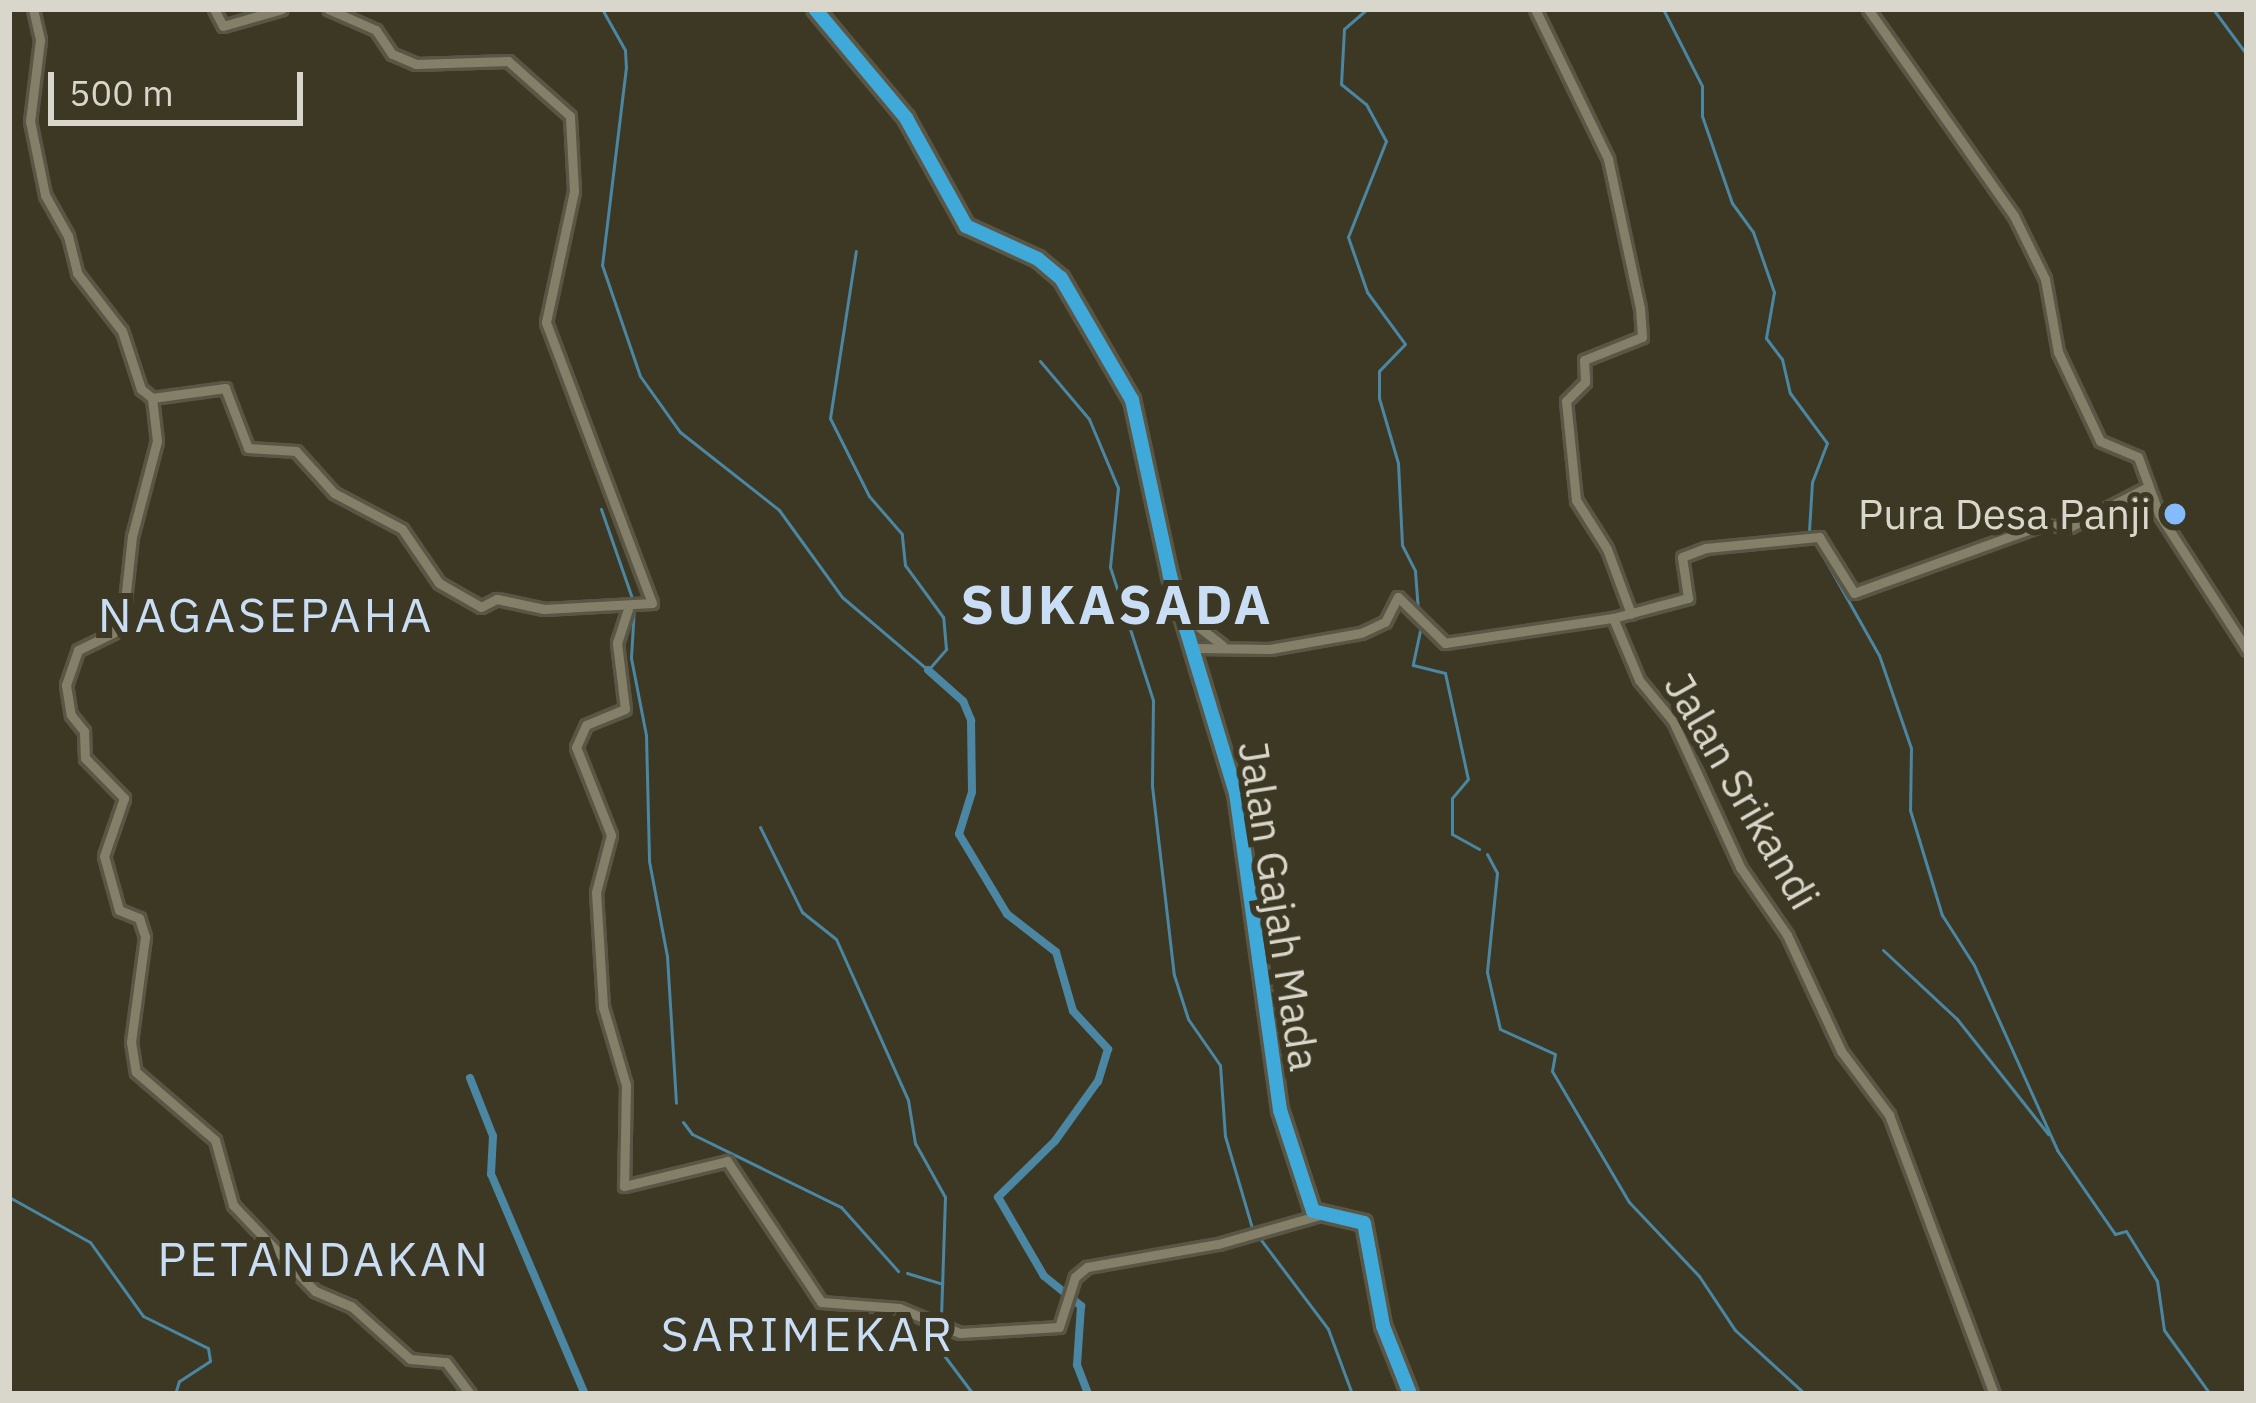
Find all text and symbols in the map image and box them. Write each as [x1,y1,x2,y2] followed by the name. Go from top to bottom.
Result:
[54,48,309,122] scale bar
[69,69,174,116] text: 500 m
[1858,489,2151,539] place label: Pura Desa Panji
[2162,501,2188,527] marker: Pura Desa Panji
[960,572,1274,636] district label: SUKASADA
[98,586,434,644] district label: NAGASEPAHA
[1654,664,1830,918] street label: Jalan Srikandi
[1228,738,1330,1074] street label: Jalan Gajah Mada
[157,1230,491,1288] district label: PETANDAKAN
[661,1305,955,1363] district label: SARIMEKAR

